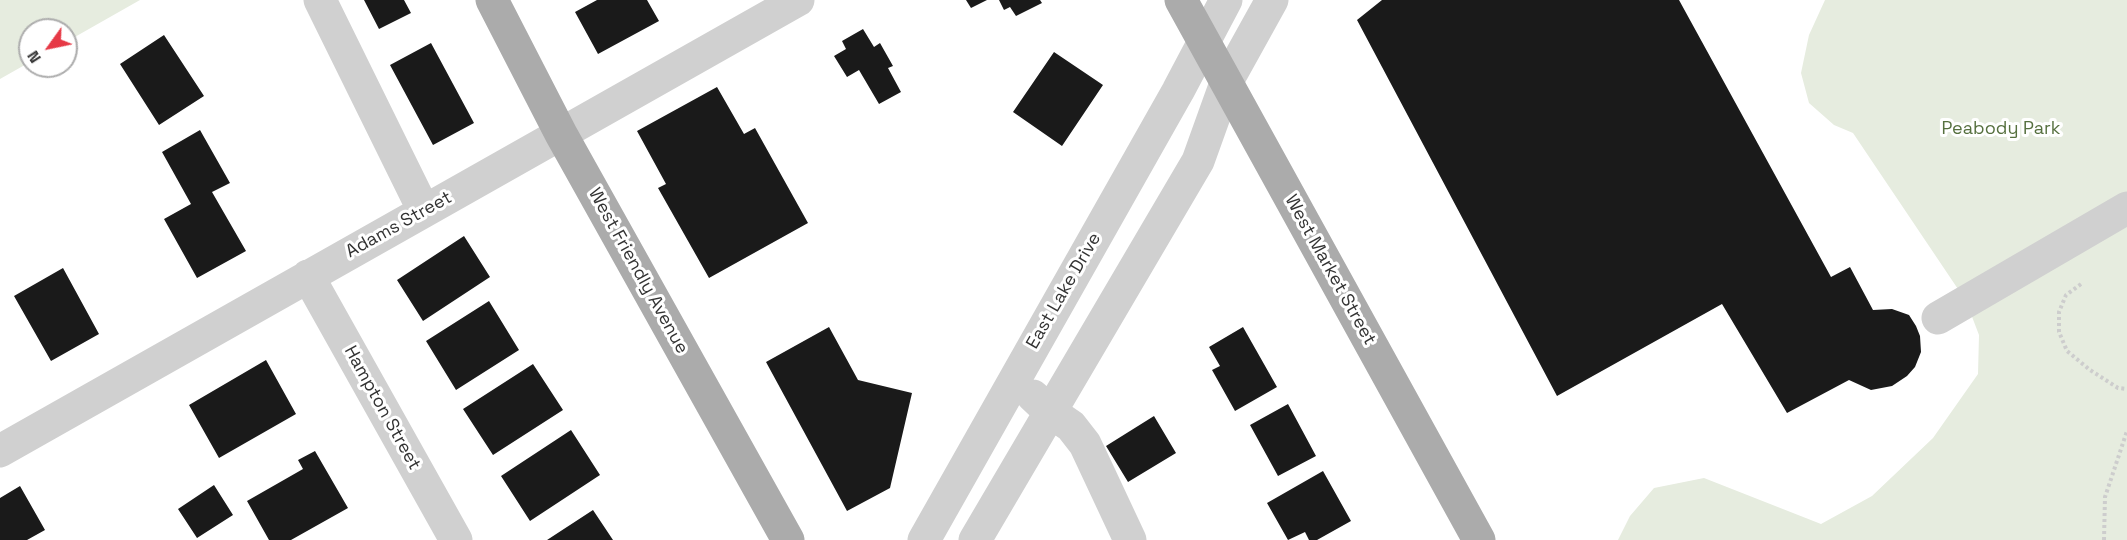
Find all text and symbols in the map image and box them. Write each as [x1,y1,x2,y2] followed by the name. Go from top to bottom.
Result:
[18,18,78,78] north arrow
[22,47,46,67] text: N
[1942,118,2060,140] park label: Peabody Park
[583,184,693,358] street label: West Friendly Avenue
[342,187,456,263] street label: Adams Street
[1280,191,1380,349] street label: West Market Street
[1022,229,1106,353] street label: East Lake Drive
[339,342,425,474] street label: Hampton Street

